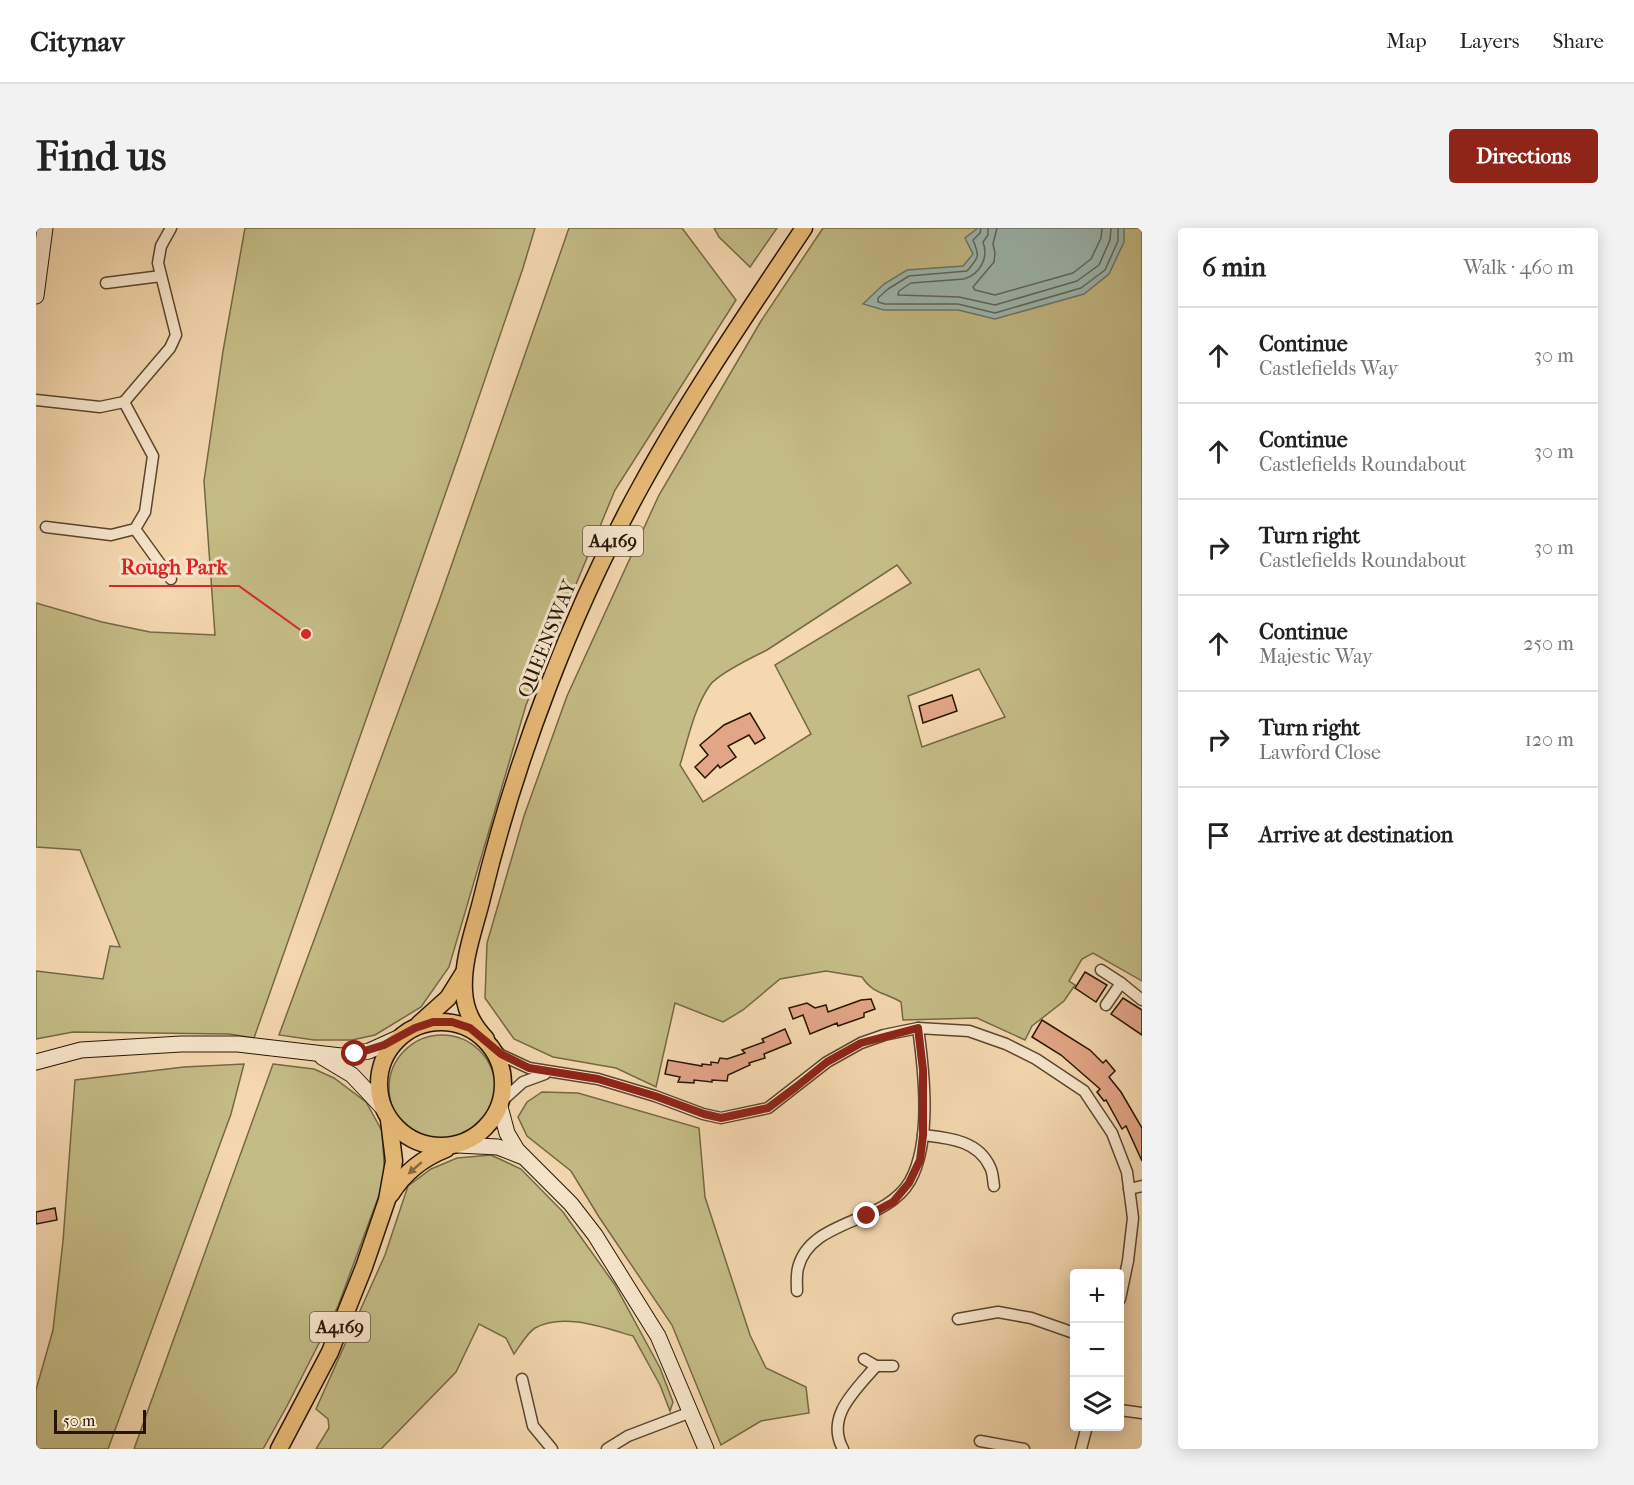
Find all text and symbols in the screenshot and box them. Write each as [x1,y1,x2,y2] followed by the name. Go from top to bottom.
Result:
[30,25,124,58] text: Citynav
[1386,29,1427,53] text: Map
[1460,29,1519,53] text: Layers
[1552,29,1604,53] text: Share
[1449,129,1598,183] button: Directions
[36,132,166,181] text: Find us
[1202,252,1266,283] text: 6 min
[1463,256,1574,279] text: Walk · 460 m
[1259,331,1348,357] text: Continue
[1202,339,1235,372] icon: ahead
[1534,344,1574,367] text: 30 m
[1259,357,1398,380] text: Castlefields Way
[1259,427,1348,453] text: Continue
[1202,435,1235,468] icon: ahead
[1534,440,1574,463] text: 30 m
[1259,453,1466,476] text: Castlefields Roundabout
[1259,523,1360,549] text: Turn right
[583,526,643,556] road number: A4169
[1202,531,1235,564] icon: right
[1534,536,1574,559] text: 30 m
[109,547,239,586] callout: Rough Park
[1259,549,1466,572] text: Castlefields Roundabout
[121,555,228,579] text: Rough Park
[513,576,582,701] street label: QUEENSWAY
[1259,619,1348,645] text: Continue
[1202,627,1235,660] icon: ahead
[1523,632,1574,655] text: 250 m
[1259,645,1373,668] text: Majestic Way
[1259,715,1360,741] text: Turn right
[1202,723,1235,756] icon: right
[1525,728,1574,751] text: 120 m
[1259,741,1381,764] text: Lawford Close
[1202,819,1235,852] icon: arrive
[1259,822,1453,848] text: Arrive at destination
[341,1040,367,1066] route start
[407,1161,422,1175] one-way arrow
[853,1202,879,1228] route end
[1070,1269,1124,1431] map controls
[1070,1269,1124,1323] button: +
[310,1312,370,1342] road number: A4169
[1070,1323,1124,1377] button: −
[1070,1377,1124,1431] button: layers
[54,1407,146,1434] scale bar
[63,1411,95,1430] text: 50 m

